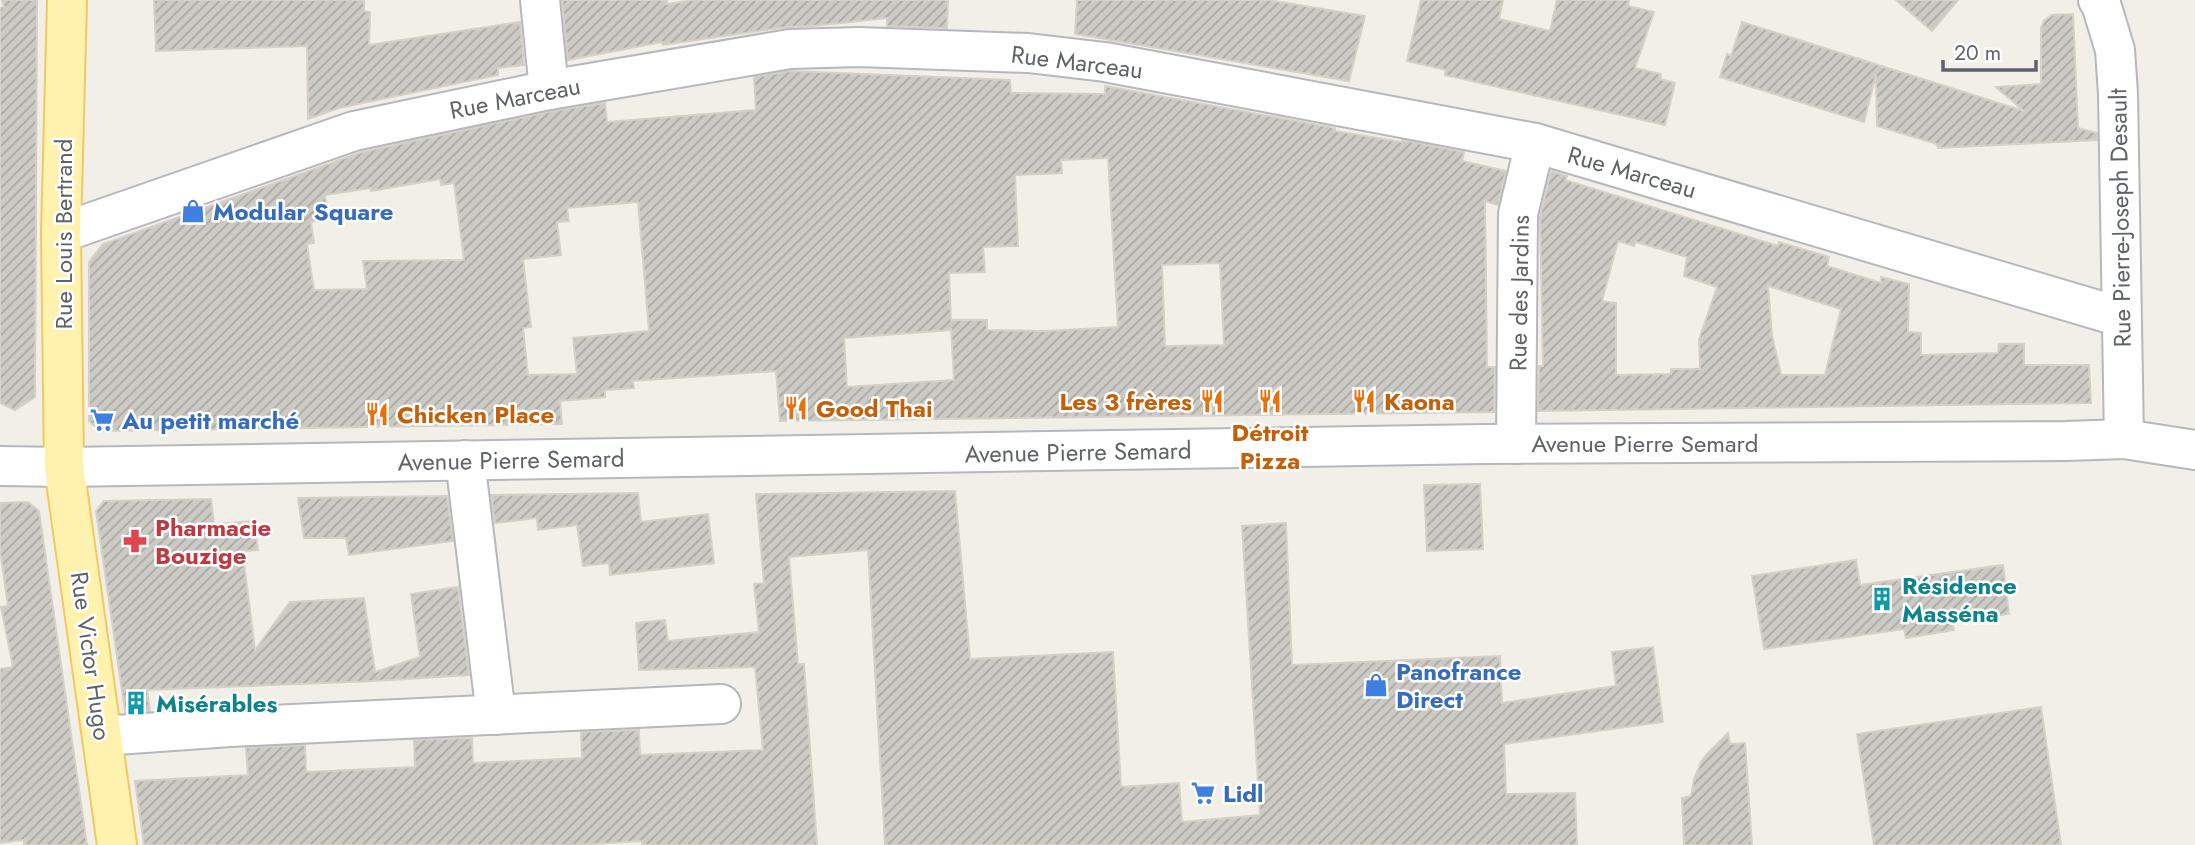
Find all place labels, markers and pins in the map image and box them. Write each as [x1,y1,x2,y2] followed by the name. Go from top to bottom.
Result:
[213,194,393,229] place label: Modular Square
[179,197,207,225] shop icon: Modular Square
[1060,384,1192,419] place label: Les 3 frères
[1384,384,1455,419] place label: Kaona
[1198,387,1226,415] restaurant icon: Les 3 frères
[1256,387,1284,415] restaurant icon: Détroit Pizza
[1350,387,1378,415] restaurant icon: Kaona
[816,391,933,426] place label: Good Thai
[782,394,810,422] restaurant icon: Good Thai
[397,397,554,432] place label: Chicken Place
[363,400,391,428] restaurant icon: Chicken Place
[121,403,299,438] place label: Au petit marché
[88,406,116,434] supermarket icon: Au petit marché
[1232,415,1309,478] place label: Détroit Pizza
[155,510,271,573] place label: Pharmacie Bouzige
[121,527,149,555] pharmacy icon: Pharmacie Bouzige
[1902,568,2017,631] place label: Résidence Masséna
[1868,585,1896,613] building icon: Résidence Masséna
[1396,654,1522,717] place label: Panofrance Direct
[1362,671,1390,699] shop icon: Panofrance Direct
[156,686,278,721] place label: Misérables
[122,689,150,717] building icon: Misérables
[1223,776,1264,811] place label: Lidl
[1189,779,1217,807] supermarket icon: Lidl

